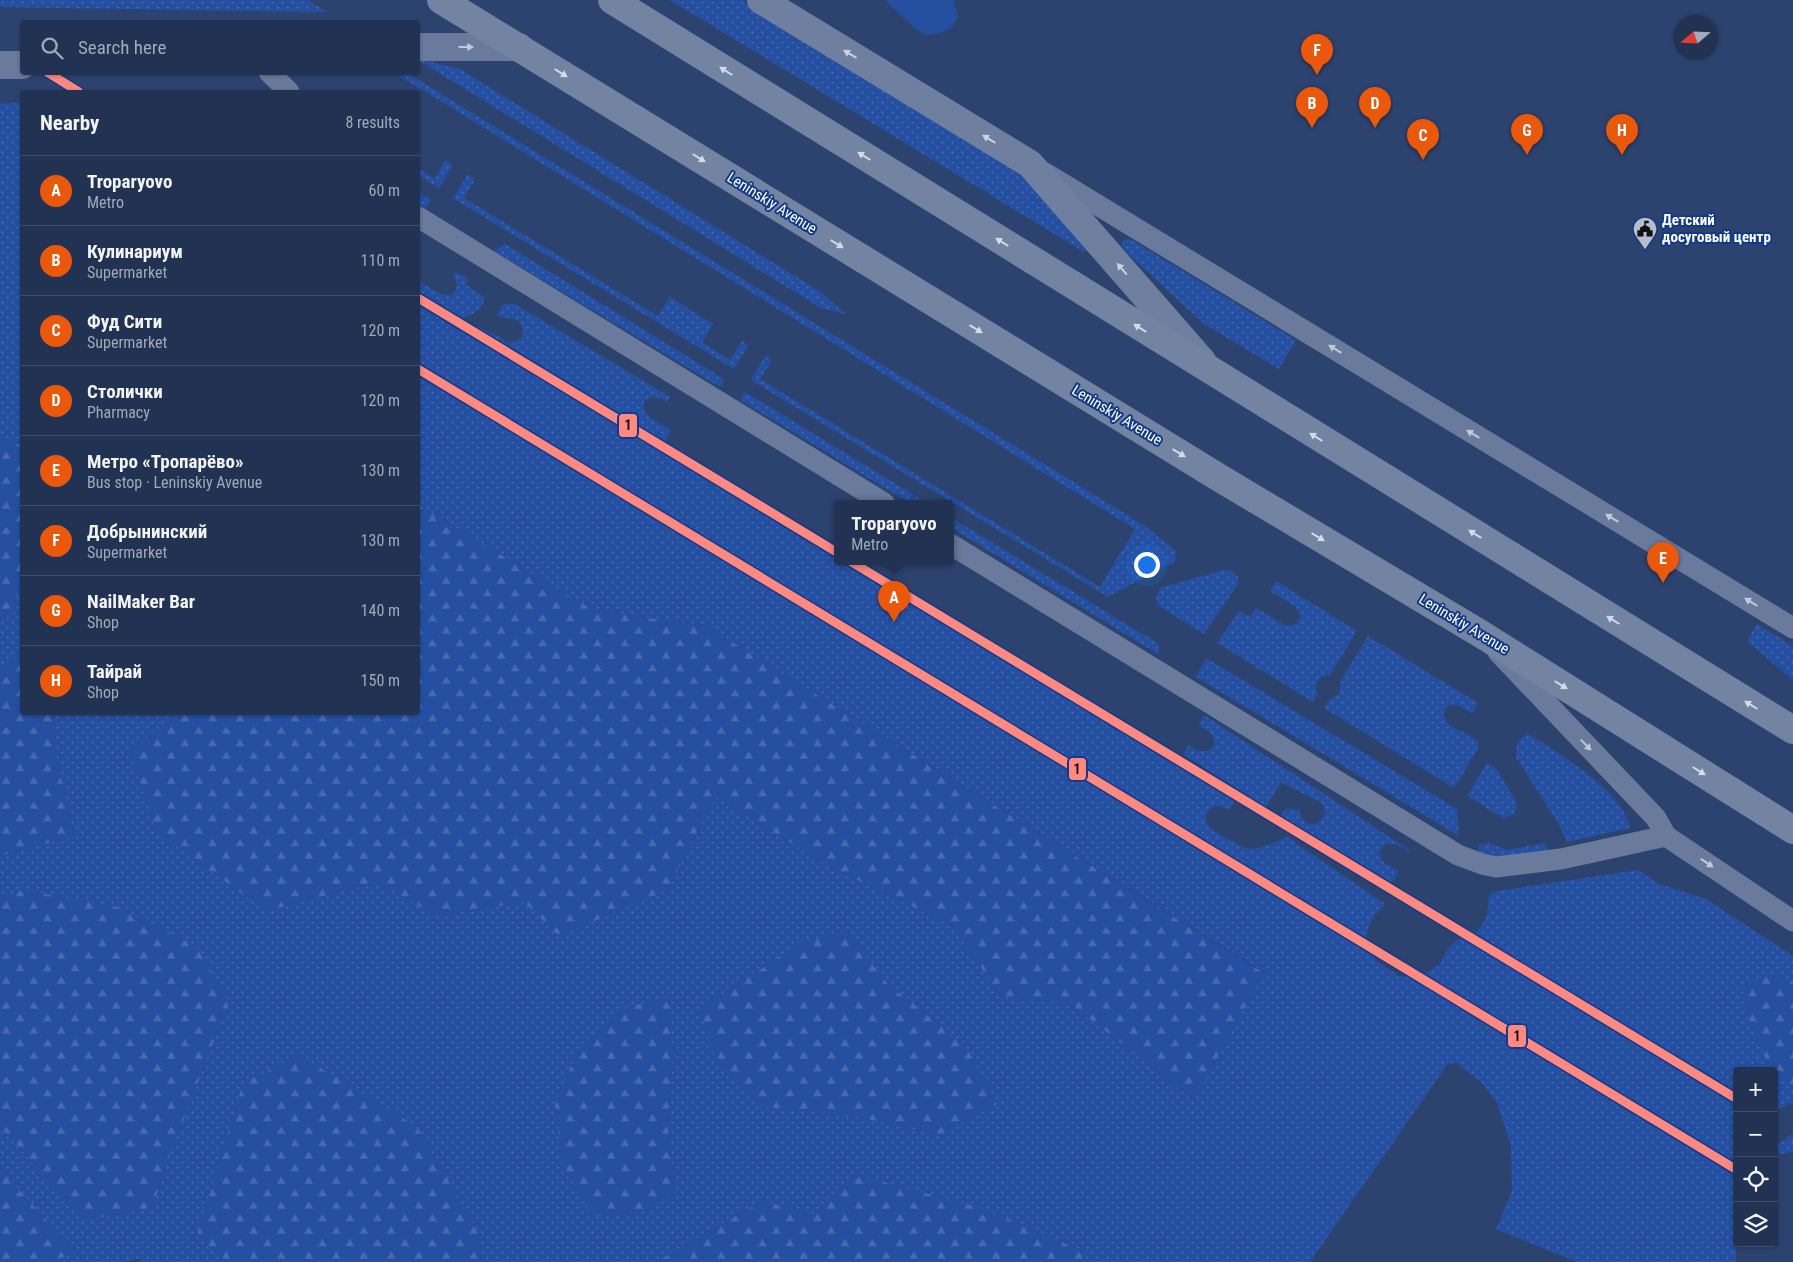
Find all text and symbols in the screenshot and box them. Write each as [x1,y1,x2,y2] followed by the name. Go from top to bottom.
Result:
[1673,15,1718,60] north arrow
[20,20,420,75] search box
[38,34,66,62] icon: search
[1301,34,1333,75] pin: F
[78,36,166,59] text: Search here
[458,43,474,51] one-way arrow
[843,50,856,59] one-way arrow
[719,66,732,75] one-way arrow
[554,68,567,77] one-way arrow
[1296,87,1328,128] pin: B
[1359,87,1391,128] pin: D
[40,111,99,135] text: Nearby
[345,113,400,132] text: 8 results
[1511,114,1543,155] pin: G
[1606,114,1638,155] pin: H
[1407,119,1439,160] pin: C
[982,134,995,143] one-way arrow
[857,152,870,161] one-way arrow
[692,154,705,163] one-way arrow
[724,168,820,238] street label: Leninskiy Avenue
[87,170,172,193] text: Troparyovo
[51,181,61,200] text: A
[368,181,400,200] text: 60 m
[87,193,124,212] text: Metro
[1662,211,1771,246] place label: Детский досуговый центр
[1632,216,1658,250] public building icon: Детский досуговый центр
[995,238,1008,247] one-way arrow
[831,239,844,248] one-way arrow
[87,240,183,263] text: Кулинариум
[52,251,60,270] text: B
[361,251,400,270] text: 110 m
[87,263,167,282] text: Supermarket
[1116,263,1127,276] one-way arrow
[87,310,162,333] text: Фуд Сити
[51,321,61,340] text: C
[361,321,400,340] text: 120 m
[1133,323,1146,332] one-way arrow
[969,324,982,333] one-way arrow
[87,333,167,352] text: Supermarket
[1328,345,1341,354] one-way arrow
[87,380,163,403] text: Столички
[1069,381,1165,449] street label: Leninskiy Avenue
[51,391,61,410] text: D
[361,391,400,410] text: 120 m
[87,403,150,422] text: Pharmacy
[618,413,638,438] line badge: 1
[624,417,632,433] text: 1
[1467,429,1480,438] one-way arrow
[1310,432,1323,442] one-way arrow
[1172,448,1185,457] one-way arrow
[87,450,244,473] text: Метро «Тропарёво»
[52,461,60,480] text: E
[361,461,400,480] text: 130 m
[87,473,262,492] text: Bus stop · Leninskiy Avenue
[834,500,954,565] popup
[851,512,937,535] text: Troparyovo
[1606,514,1619,523] one-way arrow
[87,520,207,543] text: Добрынинский
[1468,530,1481,539] one-way arrow
[52,531,60,550] text: F
[361,531,400,550] text: 130 m
[1311,532,1324,541] one-way arrow
[851,535,888,554] text: Metro
[1647,542,1679,583] pin: E
[87,543,167,562] text: Supermarket
[1134,552,1160,578] your location
[878,581,910,622] pin: A
[87,590,195,613] text: NailMaker Bar
[1416,590,1512,658] street label: Leninskiy Avenue
[1745,598,1758,607] one-way arrow
[51,601,61,620] text: G
[361,601,400,620] text: 140 m
[87,613,119,632] text: Shop
[1607,615,1620,624] one-way arrow
[87,660,142,683] text: Тайрай
[51,671,61,690] text: H
[361,671,400,690] text: 150 m
[1555,680,1568,689] one-way arrow
[87,683,119,702] text: Shop
[1745,700,1758,709] one-way arrow
[1580,739,1592,751] one-way arrow
[1068,757,1087,781] line badge: 1
[1073,761,1081,777] text: 1
[1693,766,1706,775] one-way arrow
[1700,858,1713,868] one-way arrow
[1507,1024,1527,1048] line badge: 1
[1513,1028,1521,1044] text: 1
[1733,1067,1778,1247] map controls
[1733,1067,1778,1112] button: +
[1733,1112,1778,1157] button: −
[1733,1157,1778,1202] button: locate
[1733,1202,1778,1247] button: layers

